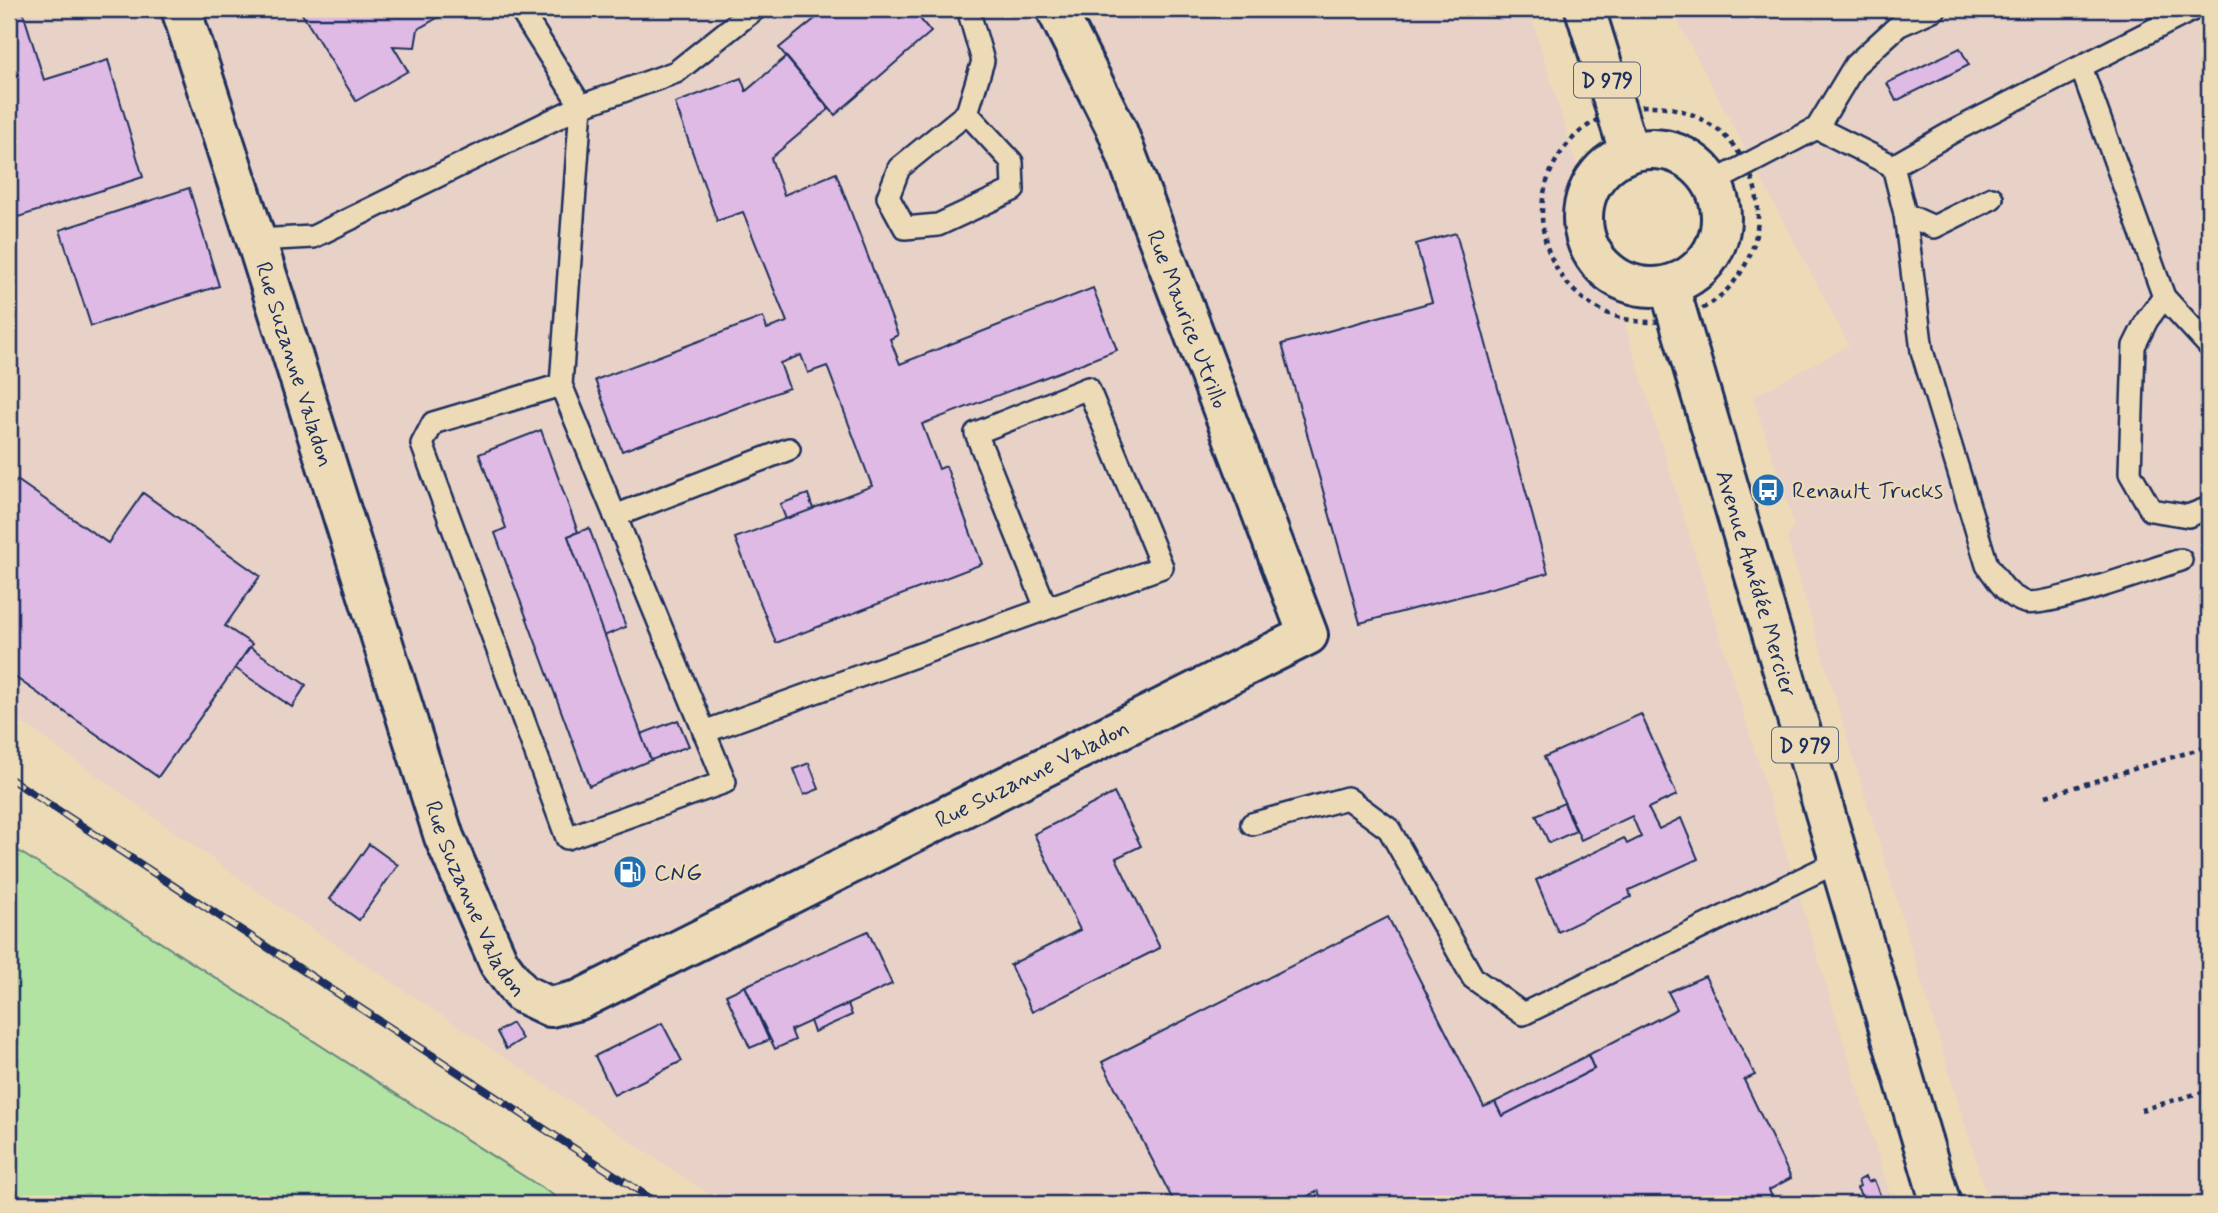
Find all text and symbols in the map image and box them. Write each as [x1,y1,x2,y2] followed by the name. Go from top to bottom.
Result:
[1574,62,1640,98] road number: D 979
[1138,226,1234,413] street label: Rue Maurice Utrillo
[247,258,340,471] street label: Rue Suzanne Valadon
[1707,467,1803,701] street label: Avenue Amédée Mercier
[1749,471,1787,509] bus stop icon: Renault Trucks
[1792,477,1943,507] place label: Renault Trucks
[931,714,1135,836] street label: Rue Suzanne Valadon
[1772,728,1838,762] road number: D 979
[417,797,532,1004] street label: Rue Suzanne Valadon
[611,853,649,891] fuel station icon: CNG
[654,859,702,889] place label: CNG

